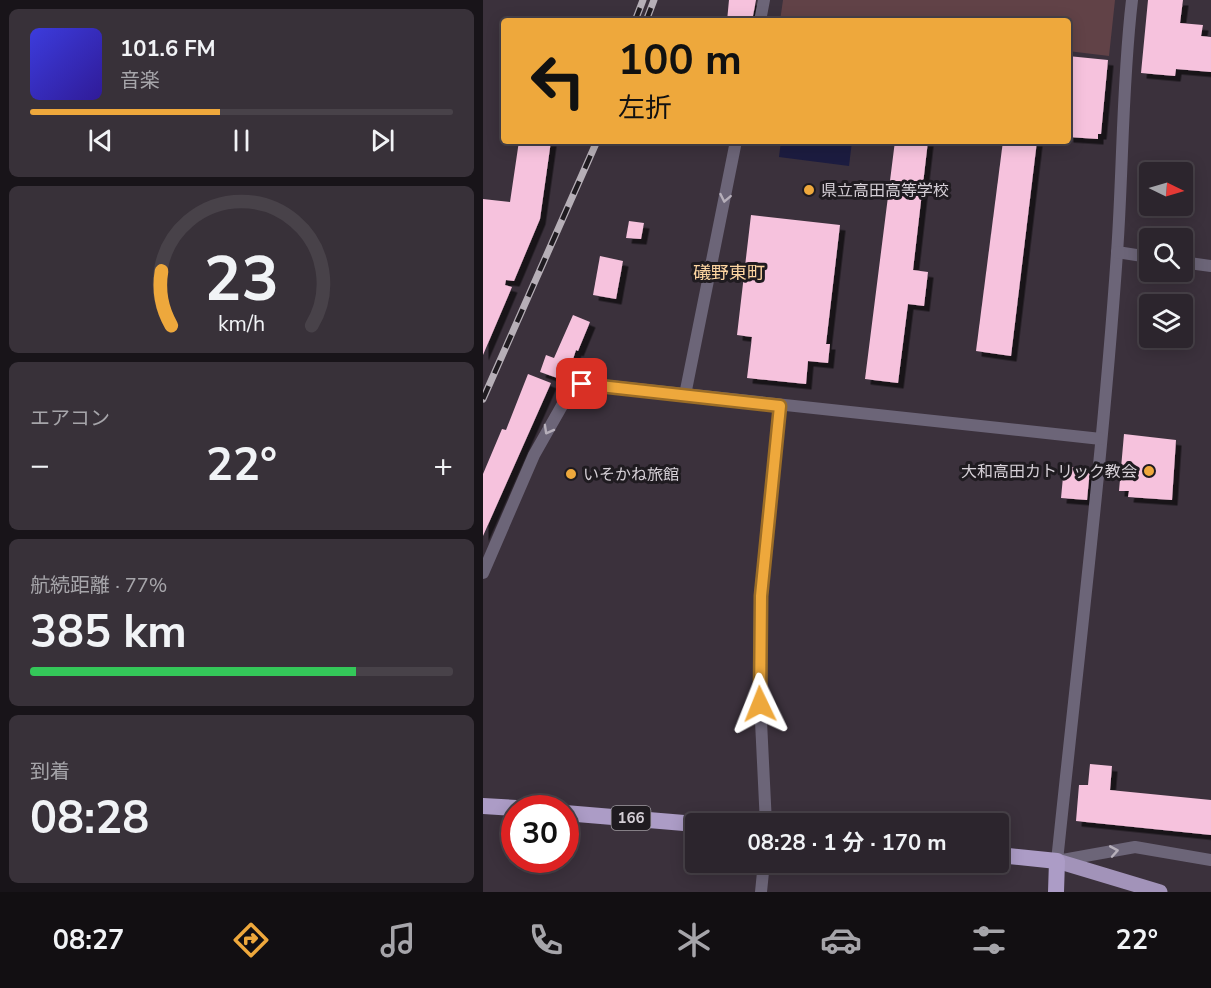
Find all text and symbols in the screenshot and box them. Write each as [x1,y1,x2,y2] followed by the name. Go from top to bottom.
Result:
[618,32,742,89] text: 100 m
[120,34,216,64] text: 101.6 FM
[519,42,597,120] icon: left
[120,67,160,94] text: 音楽
[618,90,672,127] text: 左折
[84,124,117,157] icon: previous
[225,124,258,157] icon: pause
[366,124,399,157] icon: next
[1139,162,1193,216] north arrow
[1139,162,1193,348] map controls
[821,180,949,202] place label: 県立高田高等学校
[802,183,816,197] marker: 県立高田高等学校
[719,193,732,203] one-way arrow
[1139,228,1193,282] button: search
[204,238,279,323] text: 23
[693,261,765,285] district label: 礒野東町
[1139,294,1193,348] button: layers
[218,310,265,340] text: km/h
[556,358,607,409] pin
[565,367,598,400] icon: arrive
[30,405,110,432] text: エアコン
[544,424,555,434] one-way arrow
[206,435,277,496] text: 22°
[30,443,50,488] text: −
[433,443,453,488] text: +
[961,461,1137,483] place label: 大和高田カトリック教会
[583,464,679,486] place label: いそかね旅館
[1142,464,1156,478] marker: 大和高田カトリック教会
[564,467,578,481] marker: いそかね旅館
[30,572,167,599] text: 航続距離 · 77%
[30,602,187,663] text: 385 km
[728,672,792,736] position arrow
[30,758,70,785] text: 到着
[30,788,149,849] text: 08:28
[501,795,579,873] speed limit sign: 30
[611,806,651,830] road number: 166
[748,828,946,858] text: 08:28 · 1 分 · 170 m
[1110,845,1119,857] one-way arrow
[230,919,272,961] icon: directions
[377,919,419,961] icon: music
[525,919,567,961] icon: phone
[673,919,715,961] icon: climate
[820,919,862,961] icon: car
[968,919,1010,961] icon: filters
[53,922,124,959] text: 08:27
[1115,922,1158,959] text: 22°

